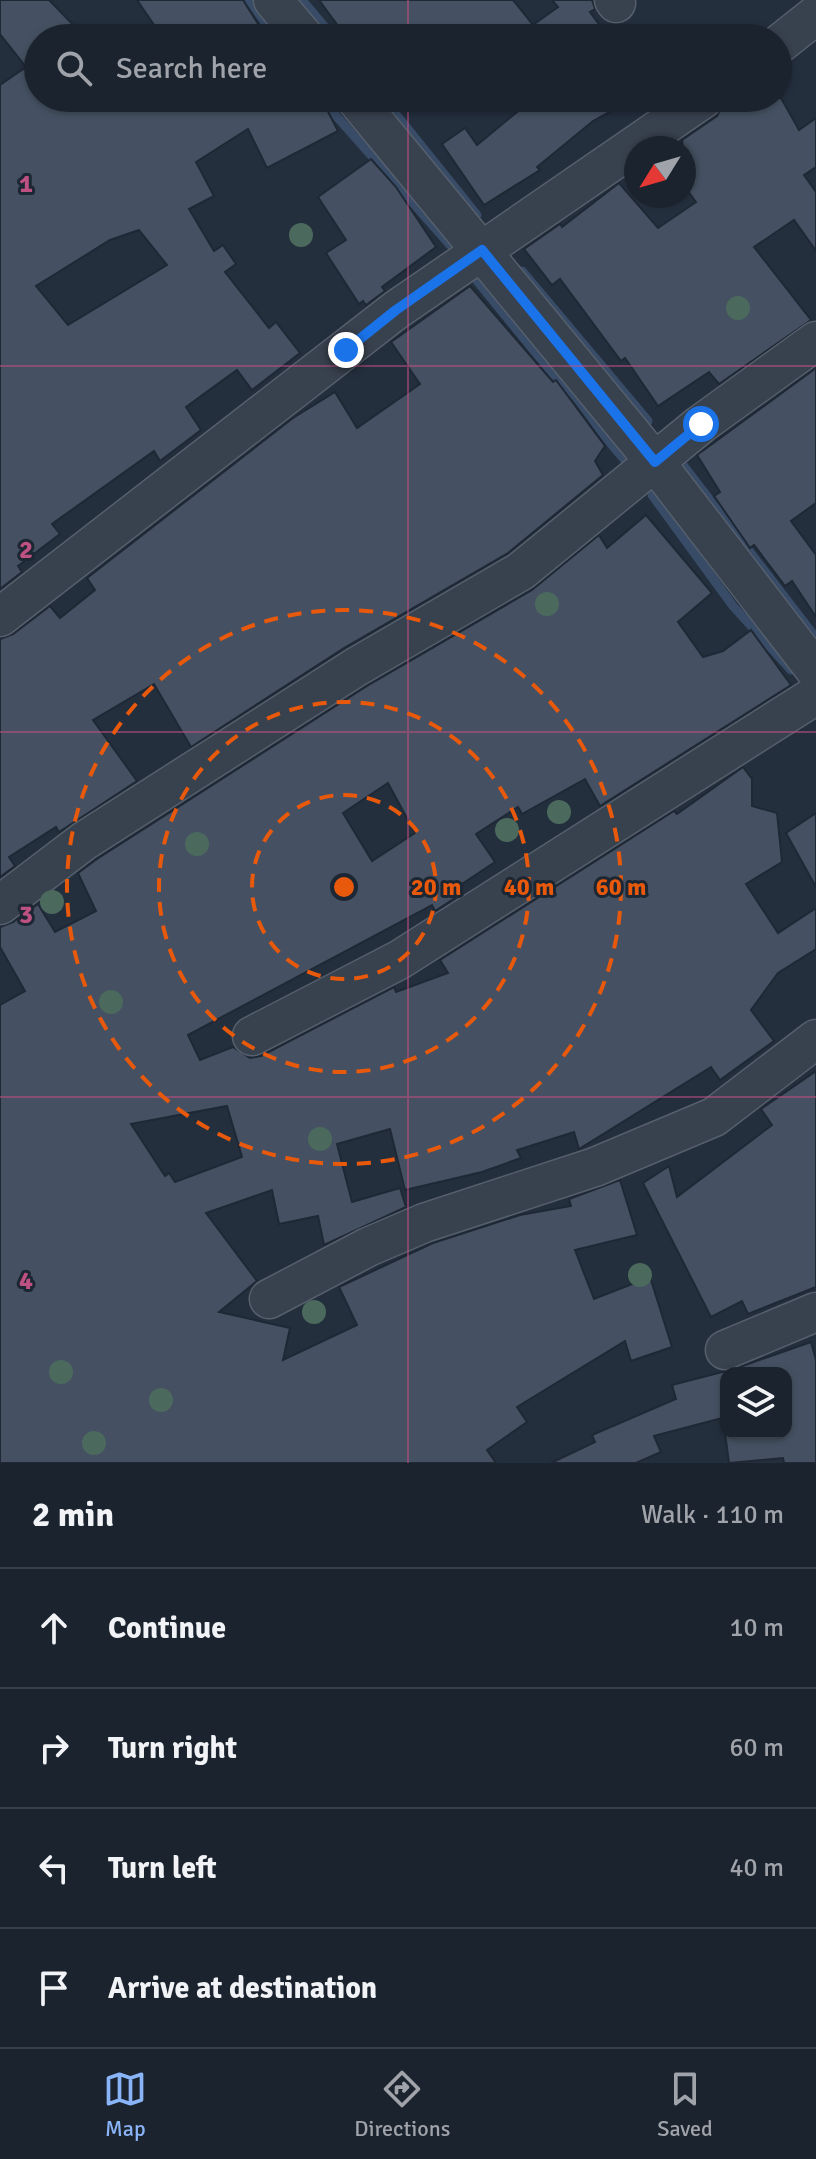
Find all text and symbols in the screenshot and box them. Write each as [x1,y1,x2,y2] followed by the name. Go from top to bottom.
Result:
[24,24,792,112] search box
[52,46,96,90] icon: search
[116,50,267,87] text: Search here
[624,136,696,208] north arrow
[19,168,33,200] text: 1
[328,332,364,368] route end
[683,406,719,442] route start
[19,534,33,566] text: 2
[411,872,461,902] text: 20 m
[504,872,554,902] text: 40 m
[596,872,646,902] text: 60 m
[330,873,358,901] centre of rings
[19,899,33,931] text: 3
[19,1265,33,1297] text: 4
[720,1367,792,1439] map controls
[720,1367,792,1439] button: layers
[32,1494,114,1536] text: 2 min
[641,1499,784,1531] text: Walk · 110 m
[32,1606,76,1650] icon: ahead
[108,1610,226,1647] text: Continue
[729,1612,784,1644] text: 10 m
[32,1726,76,1770] icon: right
[108,1730,237,1767] text: Turn right
[729,1732,784,1764] text: 60 m
[32,1846,76,1890] icon: left
[108,1850,217,1887] text: Turn left
[729,1852,784,1884] text: 40 m
[32,1966,76,2010] icon: arrive
[108,1970,377,2007] text: Arrive at destination
[103,2067,147,2142] tab: Map
[354,2067,450,2142] tab: Directions
[657,2067,713,2142] tab: Saved

